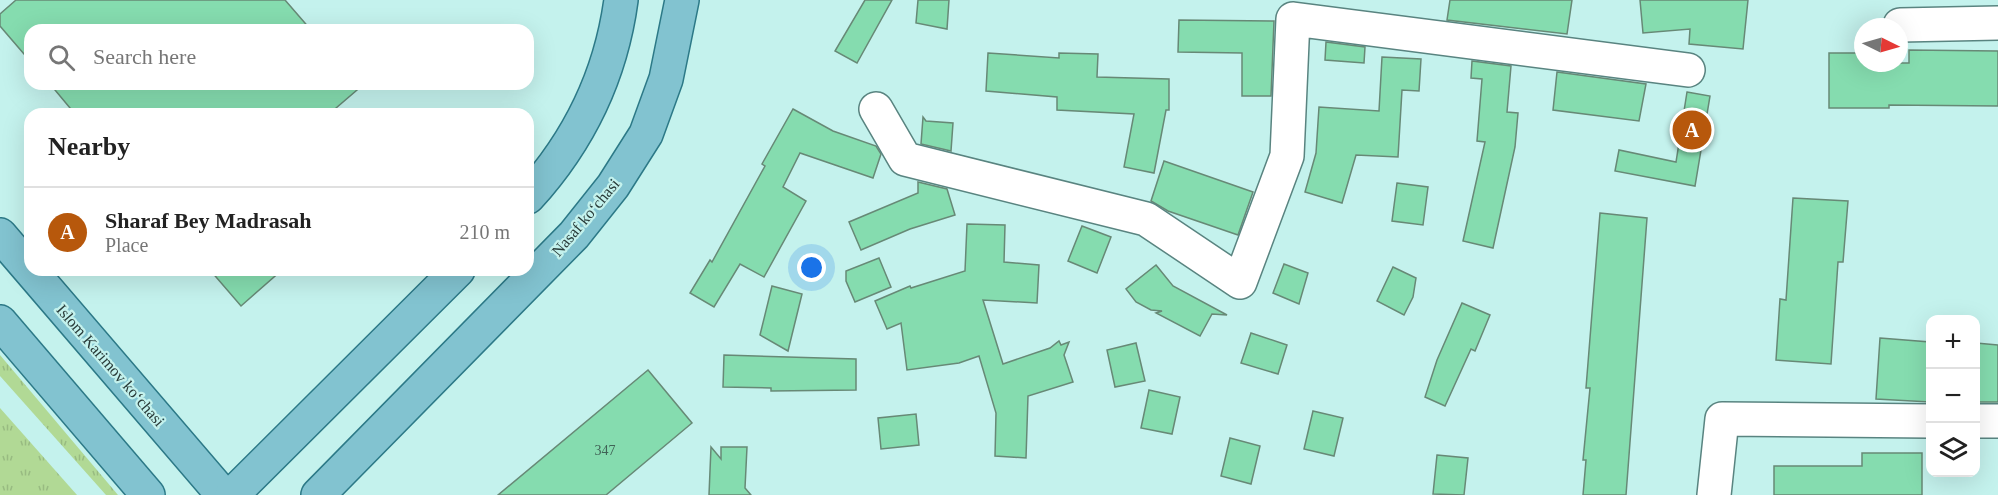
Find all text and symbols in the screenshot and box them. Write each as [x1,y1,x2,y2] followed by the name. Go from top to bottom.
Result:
[1854,18,1908,72] north arrow
[24,24,534,90] search box
[45,41,78,74] icon: search
[93,44,196,69] text: Search here
[1672,108,1712,152] pin: A
[48,132,130,161] text: Nearby
[548,175,623,259] street label: Nasaf ko‘chasi
[105,208,312,233] text: Sharaf Bey Madrasah
[60,221,75,243] text: A
[459,221,510,243] text: 210 m
[105,234,148,256] text: Place
[797,253,826,282] your location
[53,301,168,430] street label: Islom Karimov ko‘chasi
[1926,315,1980,477] map controls
[1926,315,1980,369] button: +
[1926,369,1980,423] button: −
[1926,423,1980,477] button: layers
[595,443,616,458] house number: 347

